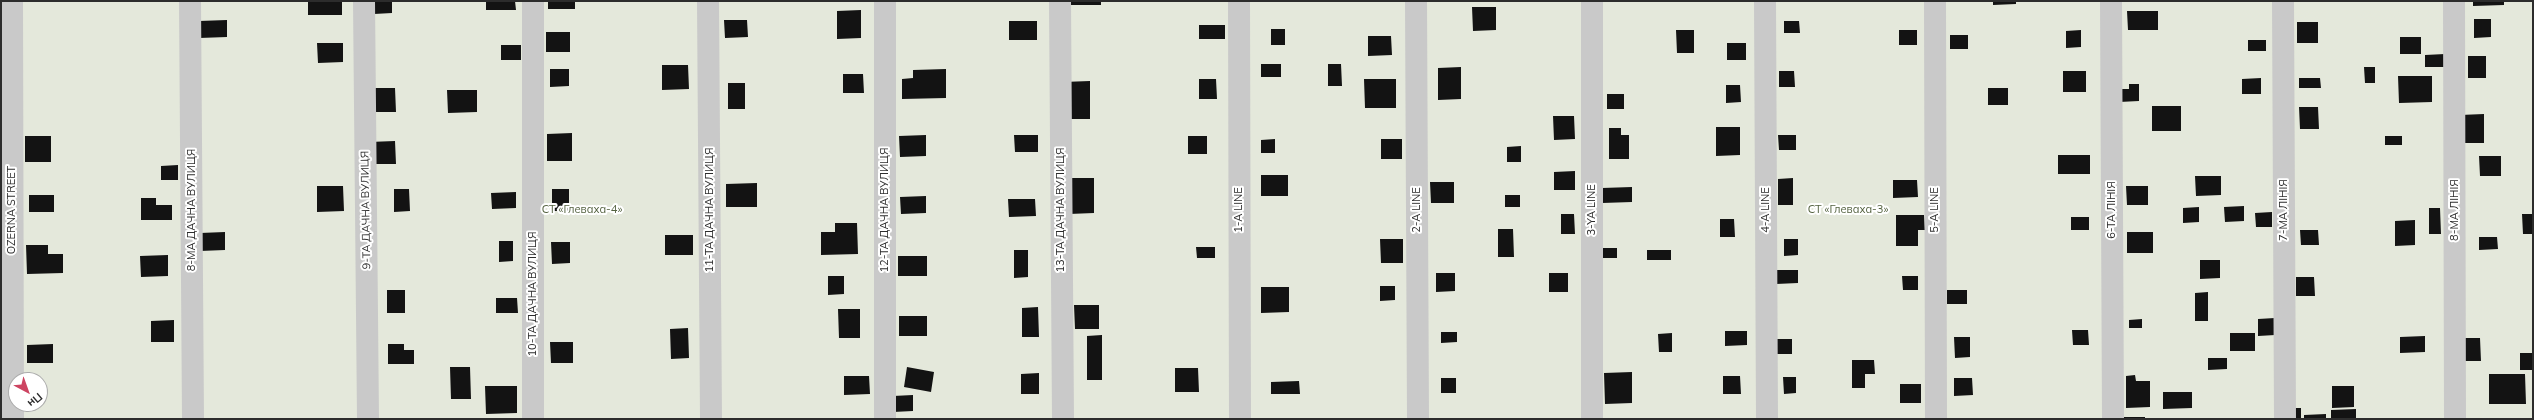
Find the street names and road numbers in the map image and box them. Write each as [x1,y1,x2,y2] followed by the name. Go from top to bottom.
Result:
[703,147,717,273] street label: 11-ТА ДАЧНА ВУЛИЦЯ
[878,147,892,273] street label: 12-ТА ДАЧНА ВУЛИЦЯ
[1054,147,1068,273] street label: 13-ТА ДАЧНА ВУЛИЦЯ
[185,149,199,271] street label: 8-МА ДАЧНА ВУЛИЦЯ
[358,151,374,269] street label: 9-ТА ДАЧНА ВУЛИЦЯ
[5,166,19,254] street label: OZERNA STREET
[2277,179,2291,241] street label: 7-МА ЛІНІЯ
[2448,179,2462,241] street label: 8-МА ЛІНІЯ
[2105,181,2119,239] street label: 6-ТА ЛІНІЯ
[1585,184,1599,236] street label: 3-YA LINE
[1232,187,1246,233] street label: 1-A LINE
[1410,187,1424,233] street label: 2-A LINE
[1759,187,1773,233] street label: 4-A LINE
[1928,187,1942,233] street label: 5-A LINE
[526,231,540,357] street label: 10-ТА ДАЧНА ВУЛИЦЯ

